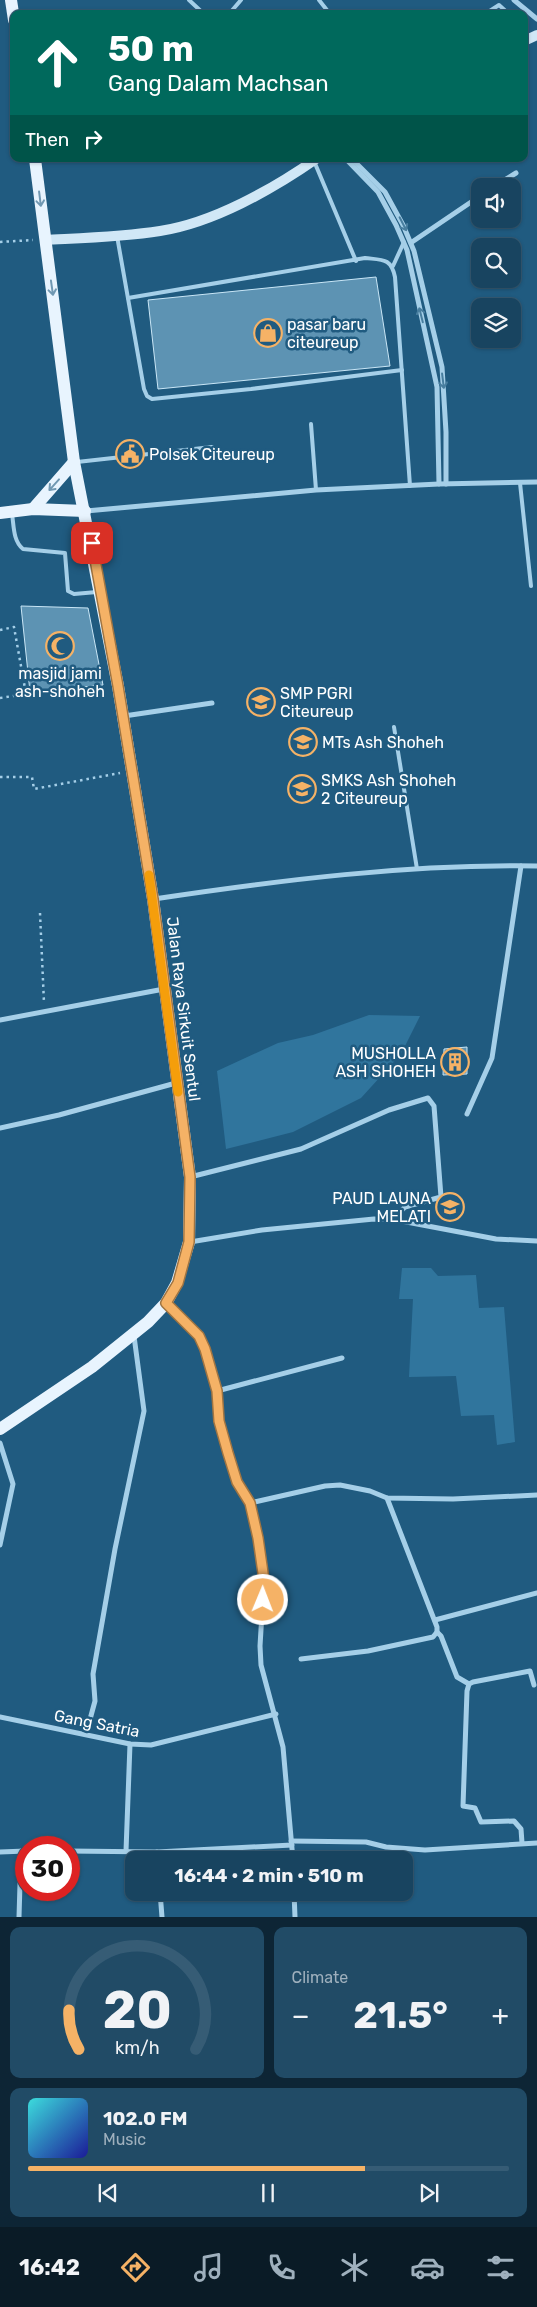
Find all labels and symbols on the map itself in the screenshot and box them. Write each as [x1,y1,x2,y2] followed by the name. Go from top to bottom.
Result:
[35,191,45,207] one-way arrow
[398,217,408,232] one-way arrow
[47,280,57,296] one-way arrow
[416,307,425,323] one-way arrow
[287,315,366,352] place label: pasar baru citeureup
[253,318,283,348] shop icon: pasar baru citeureup
[438,373,448,389] one-way arrow
[115,439,145,469] public building icon: Polsek Citeureup
[149,445,275,464] place label: Polsek Citeureup
[48,479,59,492] one-way arrow
[71,522,113,564] pin
[45,631,75,661] mosque icon: masjid jami ash-shoheh
[15,664,105,701] place label: masjid jami ash-shoheh
[280,684,353,721] place label: SMP PGRI Citeureup
[246,687,276,717] school or university icon: SMP PGRI Citeureup
[288,727,318,757] school or university icon: MTs Ash Shoheh
[322,733,444,752] place label: MTs Ash Shoheh
[321,771,456,808] place label: SMKS Ash Shoheh 2 Citeureup
[287,774,317,804] school or university icon: SMKS Ash Shoheh 2 Citeureup
[163,916,204,1102] street label: Jalan Raya Sirkuit Sentul
[335,1044,436,1081] place label: MUSHOLLA ASH SHOHEH
[440,1047,470,1077] building icon: MUSHOLLA ASH SHOHEH
[332,1189,431,1226] place label: PAUD LAUNA MELATI
[435,1192,465,1222] school or university icon: PAUD LAUNA MELATI
[236,1573,288,1625] position arrow
[53,1706,141,1741] street label: Gang Satria
[15,1836,80,1901] speed limit sign: 30

